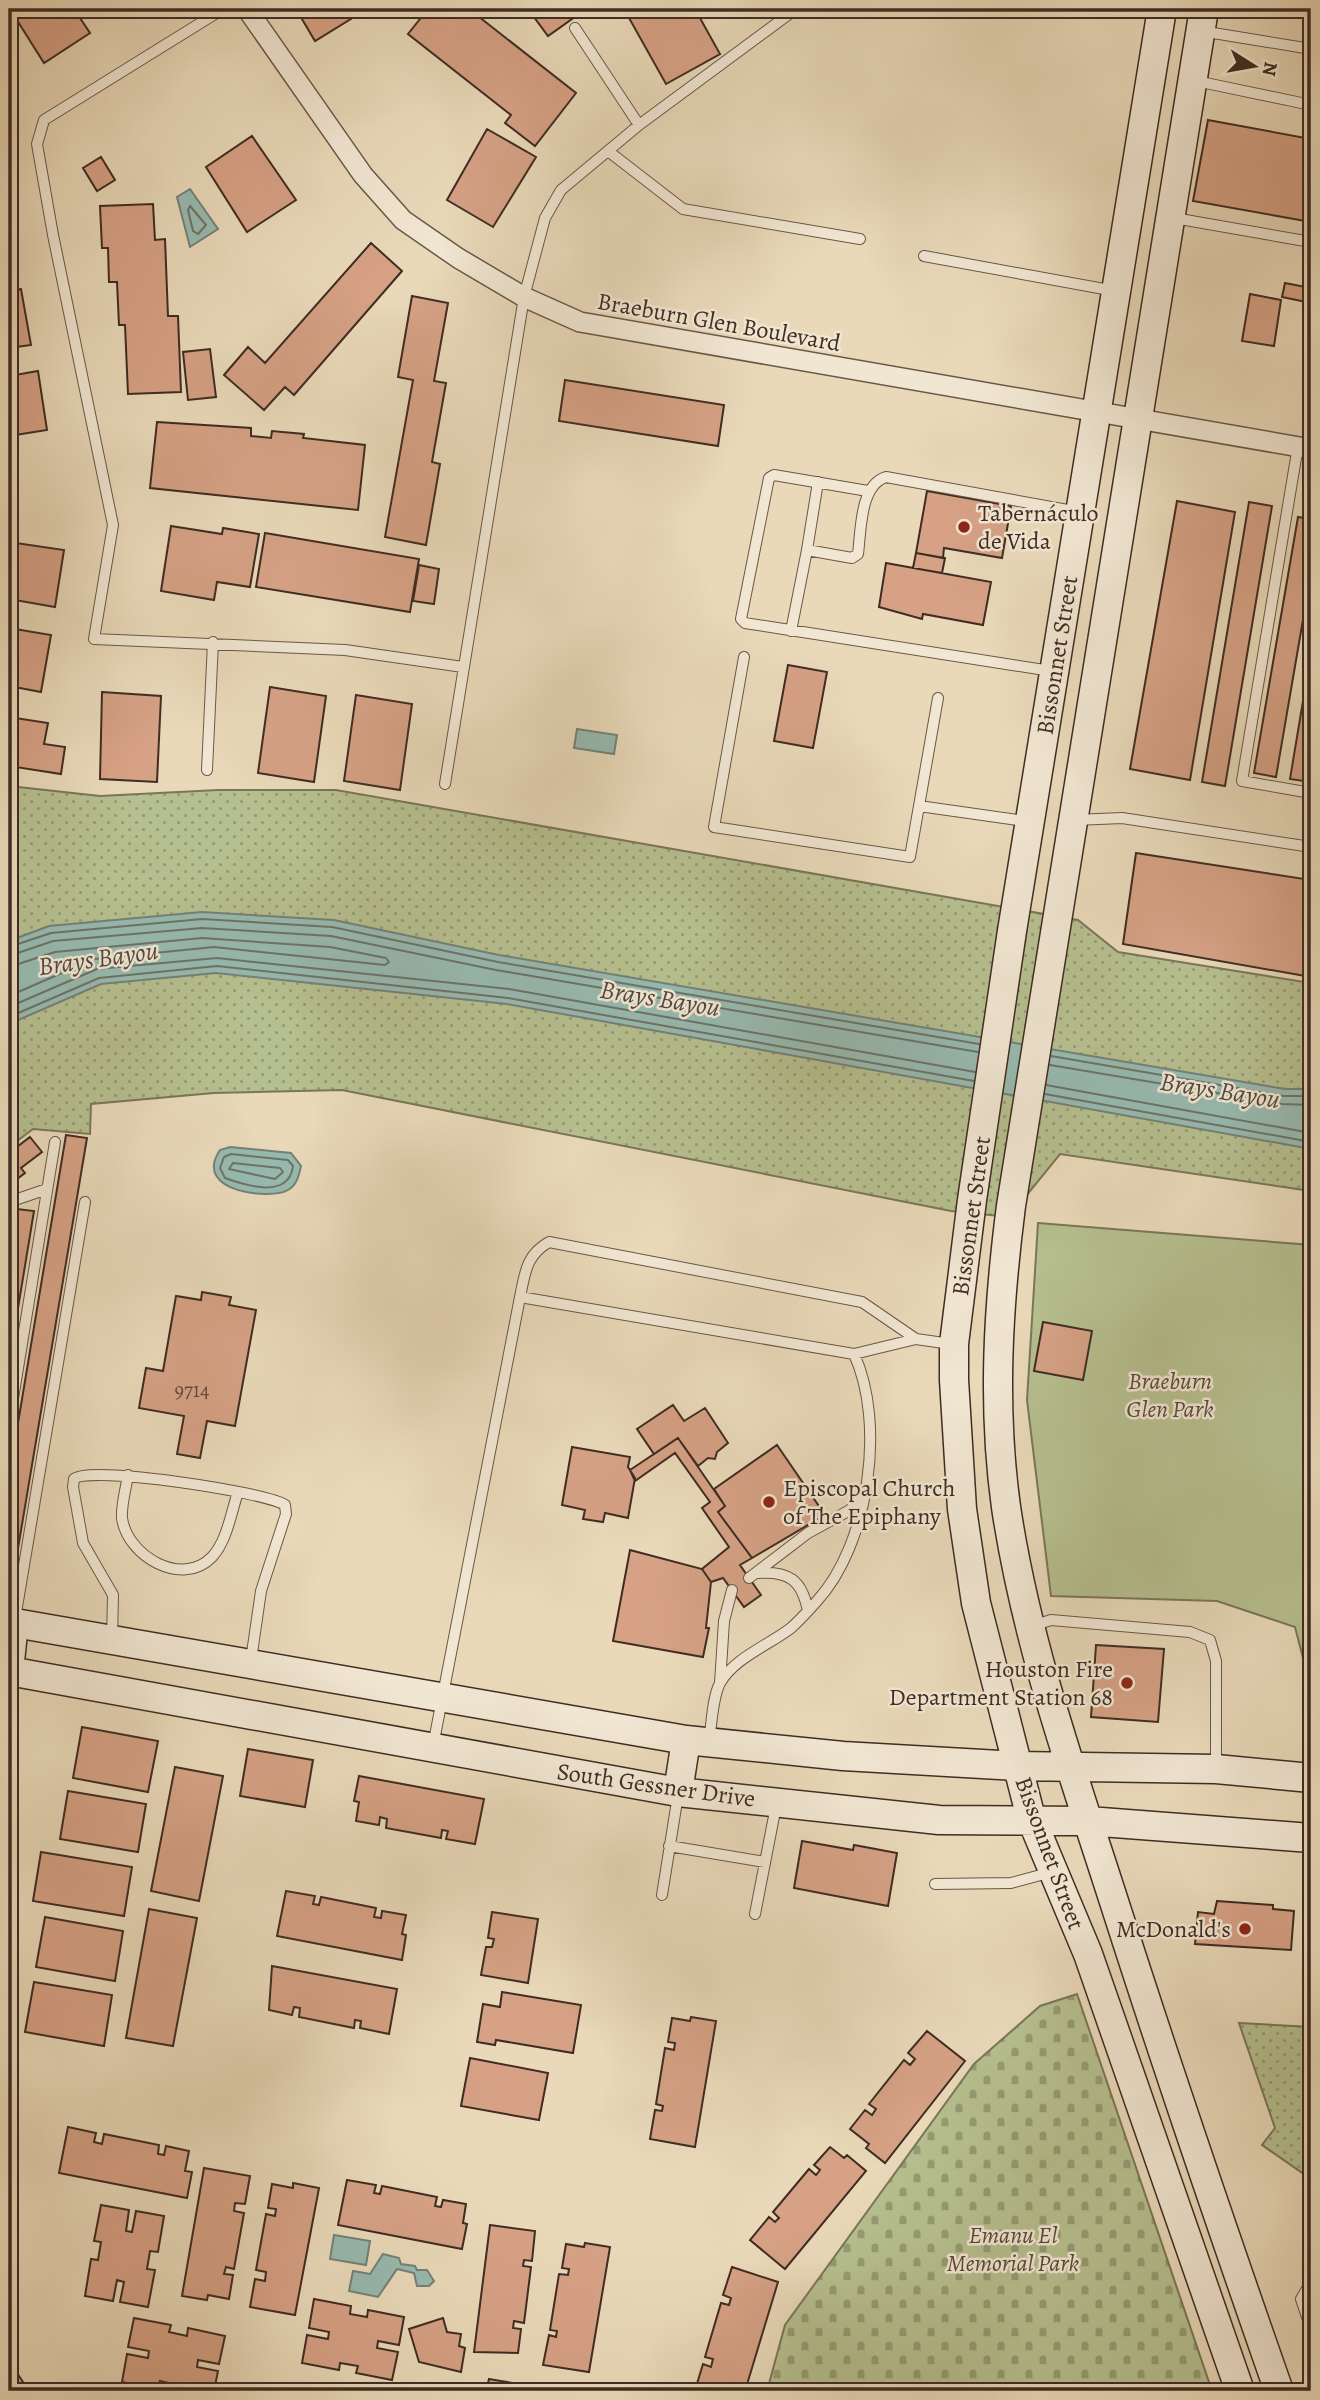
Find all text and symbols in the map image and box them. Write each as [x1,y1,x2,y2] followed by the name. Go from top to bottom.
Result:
[1218,32,1288,102] north arrow
[1256,60,1284,78] text: N
[595,285,843,359] street label: Braeburn Glen Boulevard
[978,497,1099,557] place label: Tabernáculo de Vida
[956,519,972,535] marker: Tabernáculo de Vida
[1029,573,1085,737] street label: Bissonnet Street
[36,933,161,984] water label: Brays Bayou
[598,972,723,1025] water label: Brays Bayou
[1158,1064,1283,1117] water label: Brays Bayou
[944,1134,998,1298] street label: Bissonnet Street
[1126,1365,1214,1425] park label: Braeburn Glen Park
[174,1376,210,1404] house number: 9714
[783,1472,955,1532] place label: Episcopal Church of The Epiphany
[761,1494,777,1510] marker: Episcopal Church of The Epiphany
[889,1653,1113,1713] place label: Houston Fire Department Station 68
[1119,1675,1135,1691] marker: Houston Fire Department Station 68
[555,1755,757,1815] street label: South Gessner Drive
[1007,1772,1093,1934] street label: Bissonnet Street
[1116,1913,1231,1945] place label: McDonald's
[1237,1921,1253,1937] marker: McDonald's
[947,2219,1080,2279] park label: Emanu El Memorial Park

